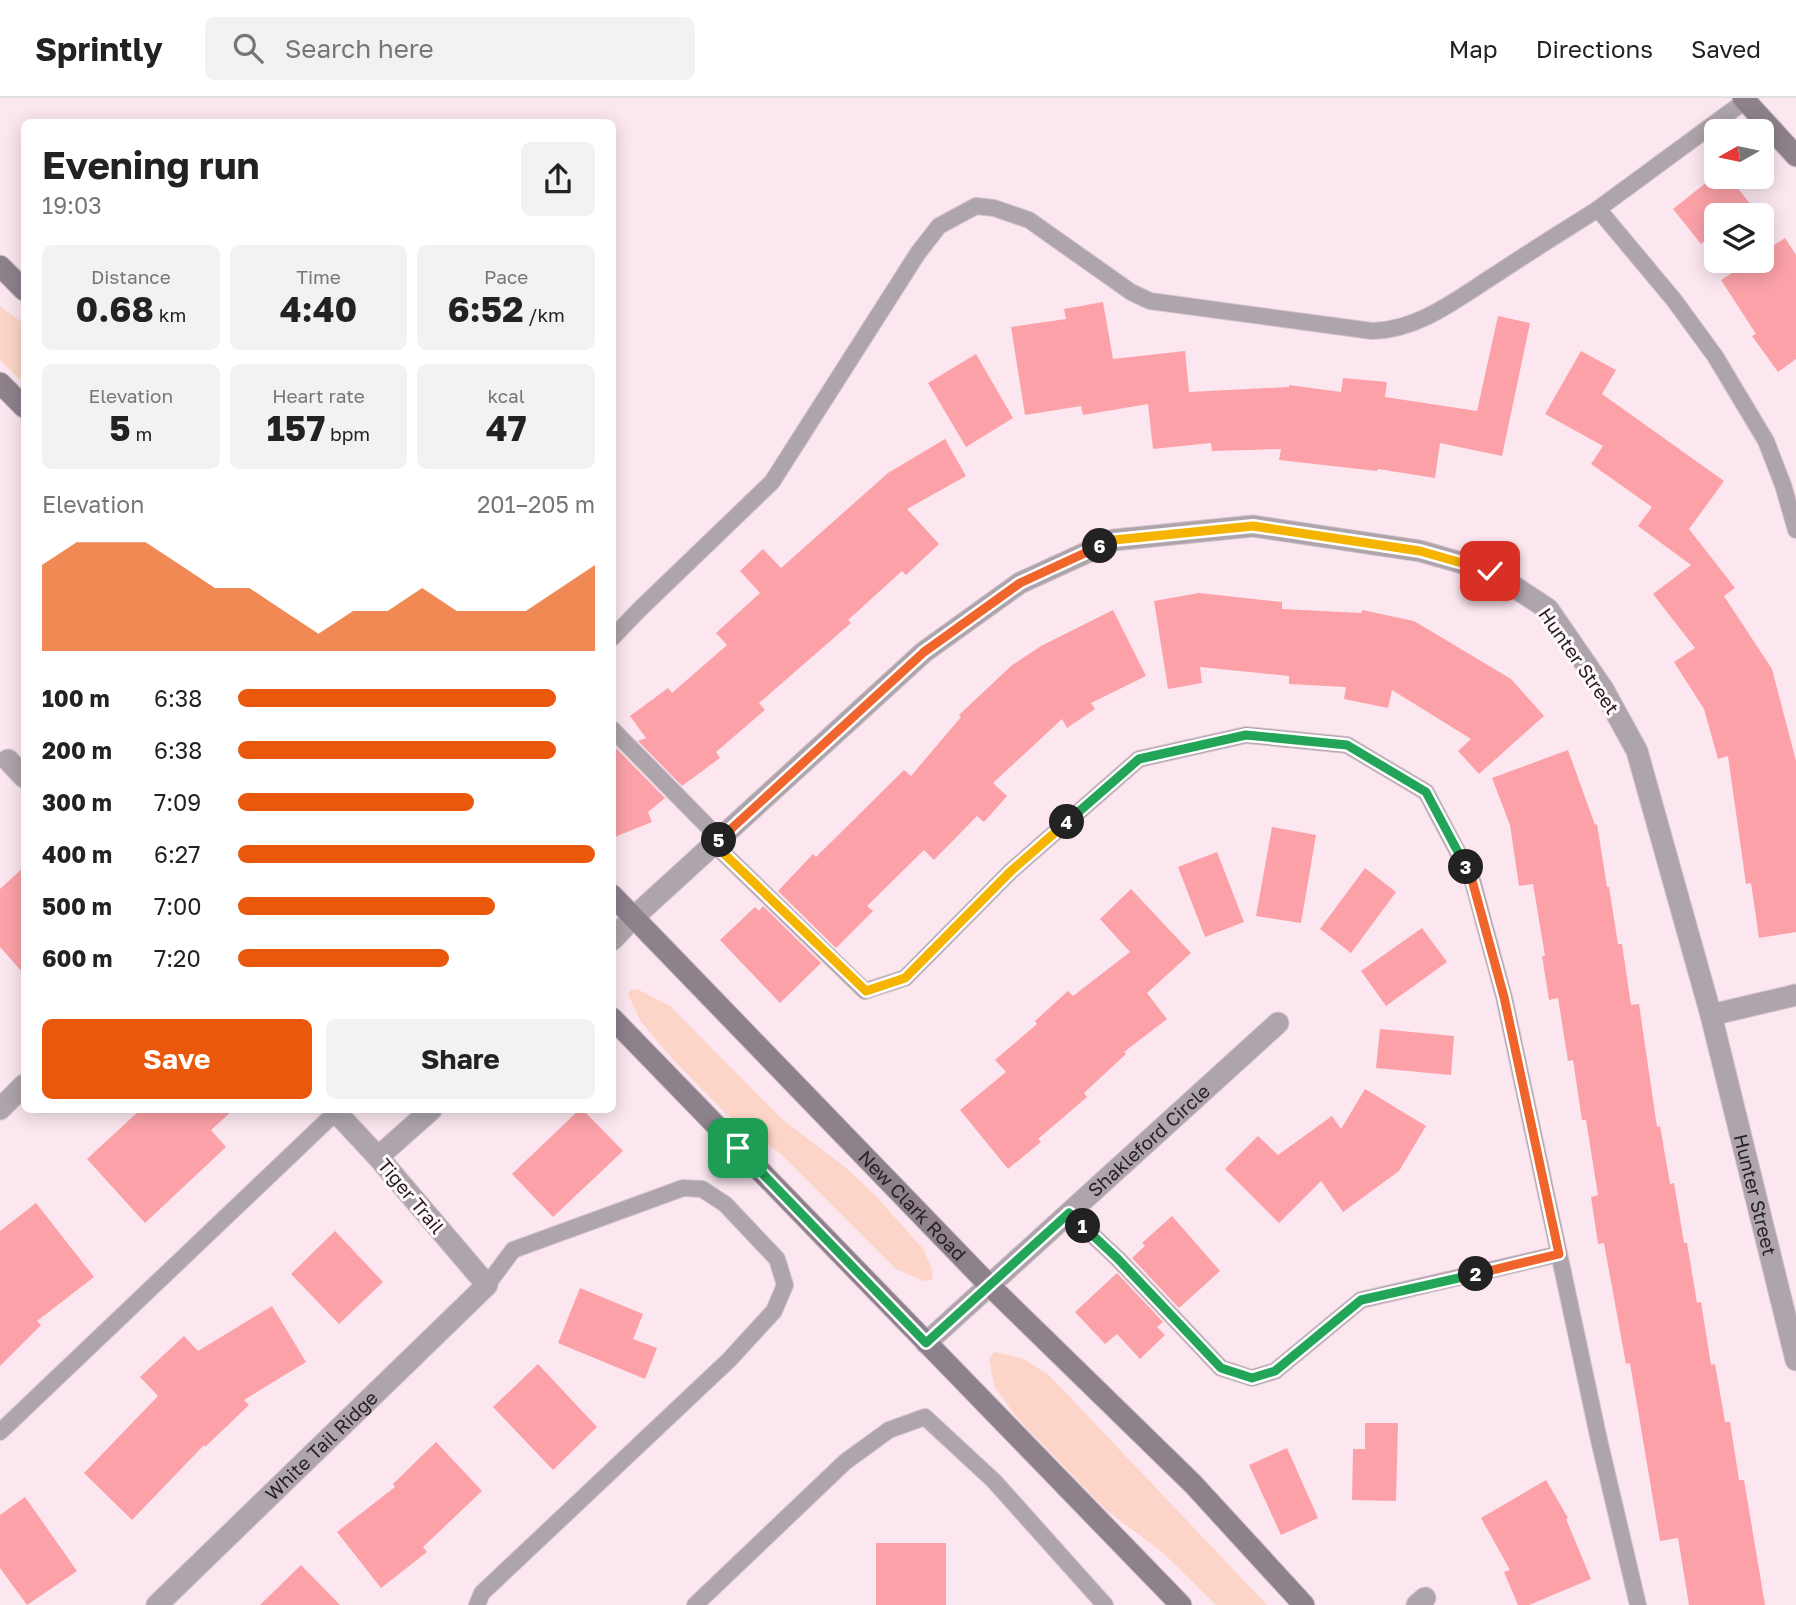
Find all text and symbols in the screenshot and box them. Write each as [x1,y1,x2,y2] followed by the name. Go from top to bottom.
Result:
[205,17,695,80] search box
[35,29,163,68] text: Sprintly
[229,29,267,67] icon: search
[285,33,434,64] text: Search here
[1449,34,1498,63] text: Map
[1536,34,1653,63] text: Directions
[1691,34,1761,63] text: Saved
[1704,119,1774,189] north arrow
[1704,119,1774,273] map controls
[42,142,260,187] text: Evening run
[521,142,595,216] button: share
[42,191,102,219] text: 19:03
[1704,203,1774,273] button: layers
[91,265,171,288] text: Distance
[296,265,341,288] text: Time
[484,265,528,288] text: Pace
[75,288,154,330] text: 0.68
[280,288,357,330] text: 4:40
[447,288,524,330] text: 6:52
[154,303,186,326] text: km
[524,303,565,326] text: /km
[89,384,173,407] text: Elevation
[272,384,365,407] text: Heart rate
[487,384,525,407] text: kcal
[109,407,131,449] text: 5
[267,407,325,449] text: 157
[486,407,527,449] text: 47
[131,422,152,445] text: m
[325,422,370,445] text: bpm
[42,490,144,518] text: Elevation
[477,490,595,518] text: 201–205 m
[1082,528,1118,564] pin: 6
[1093,534,1106,557] text: 6
[1460,541,1520,601] pin
[1471,552,1509,590] icon: check
[1534,603,1625,718] street label: Hunter Street
[42,684,110,712] text: 100 m
[154,684,202,712] text: 6:38
[42,736,112,764] text: 200 m
[154,736,202,764] text: 6:38
[42,788,112,816] text: 300 m
[154,788,201,816] text: 7:09
[1050,804,1084,840] pin: 4
[1061,810,1072,833] text: 4
[702,822,736,858] pin: 5
[713,828,724,851] text: 5
[42,840,112,868] text: 400 m
[154,840,200,868] text: 6:27
[1448,850,1484,884] pin: 3
[1460,855,1471,878] text: 3
[42,892,112,920] text: 500 m
[154,892,202,920] text: 7:00
[42,944,112,972] text: 600 m
[154,944,201,972] text: 7:20
[42,1019,312,1099] button: Save
[326,1019,595,1099] button: Share
[1083,1079,1214,1201] street label: Shakleford Circle
[708,1118,768,1178] pin
[719,1129,757,1167] icon: arrive
[1730,1131,1782,1258] street label: Hunter Street
[854,1145,971,1265] street label: New Clark Road
[373,1153,449,1238] street label: Tiger Trail
[1066,1208,1100,1244] pin: 1
[1078,1214,1087,1237] text: 1
[1458,1256,1494,1292] pin: 2
[1470,1262,1481,1285] text: 2
[260,1386,382,1505] street label: White Tail Ridge

